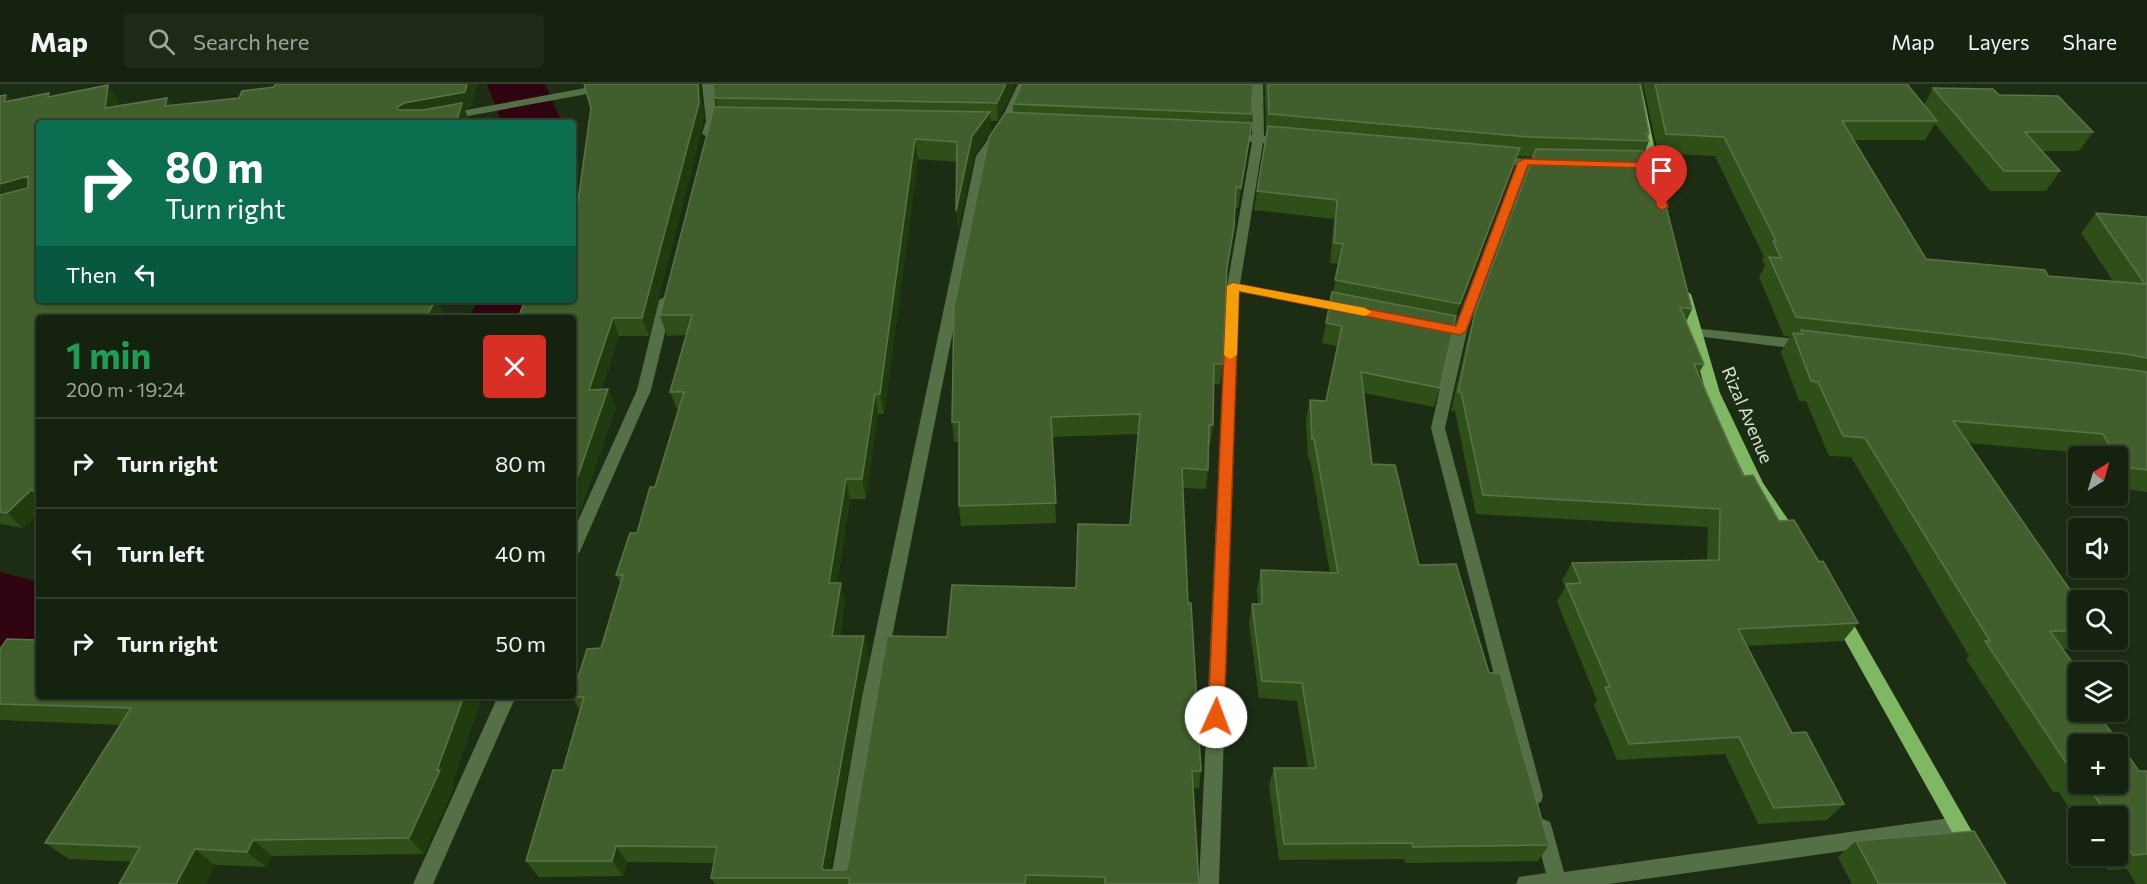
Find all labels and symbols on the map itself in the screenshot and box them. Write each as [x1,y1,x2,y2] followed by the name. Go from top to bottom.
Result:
[1636,145,1687,207] pin
[1718,363,1778,466] street label: Rizal Avenue
[2068,446,2128,506] north arrow
[1184,685,1248,749] position arrow

